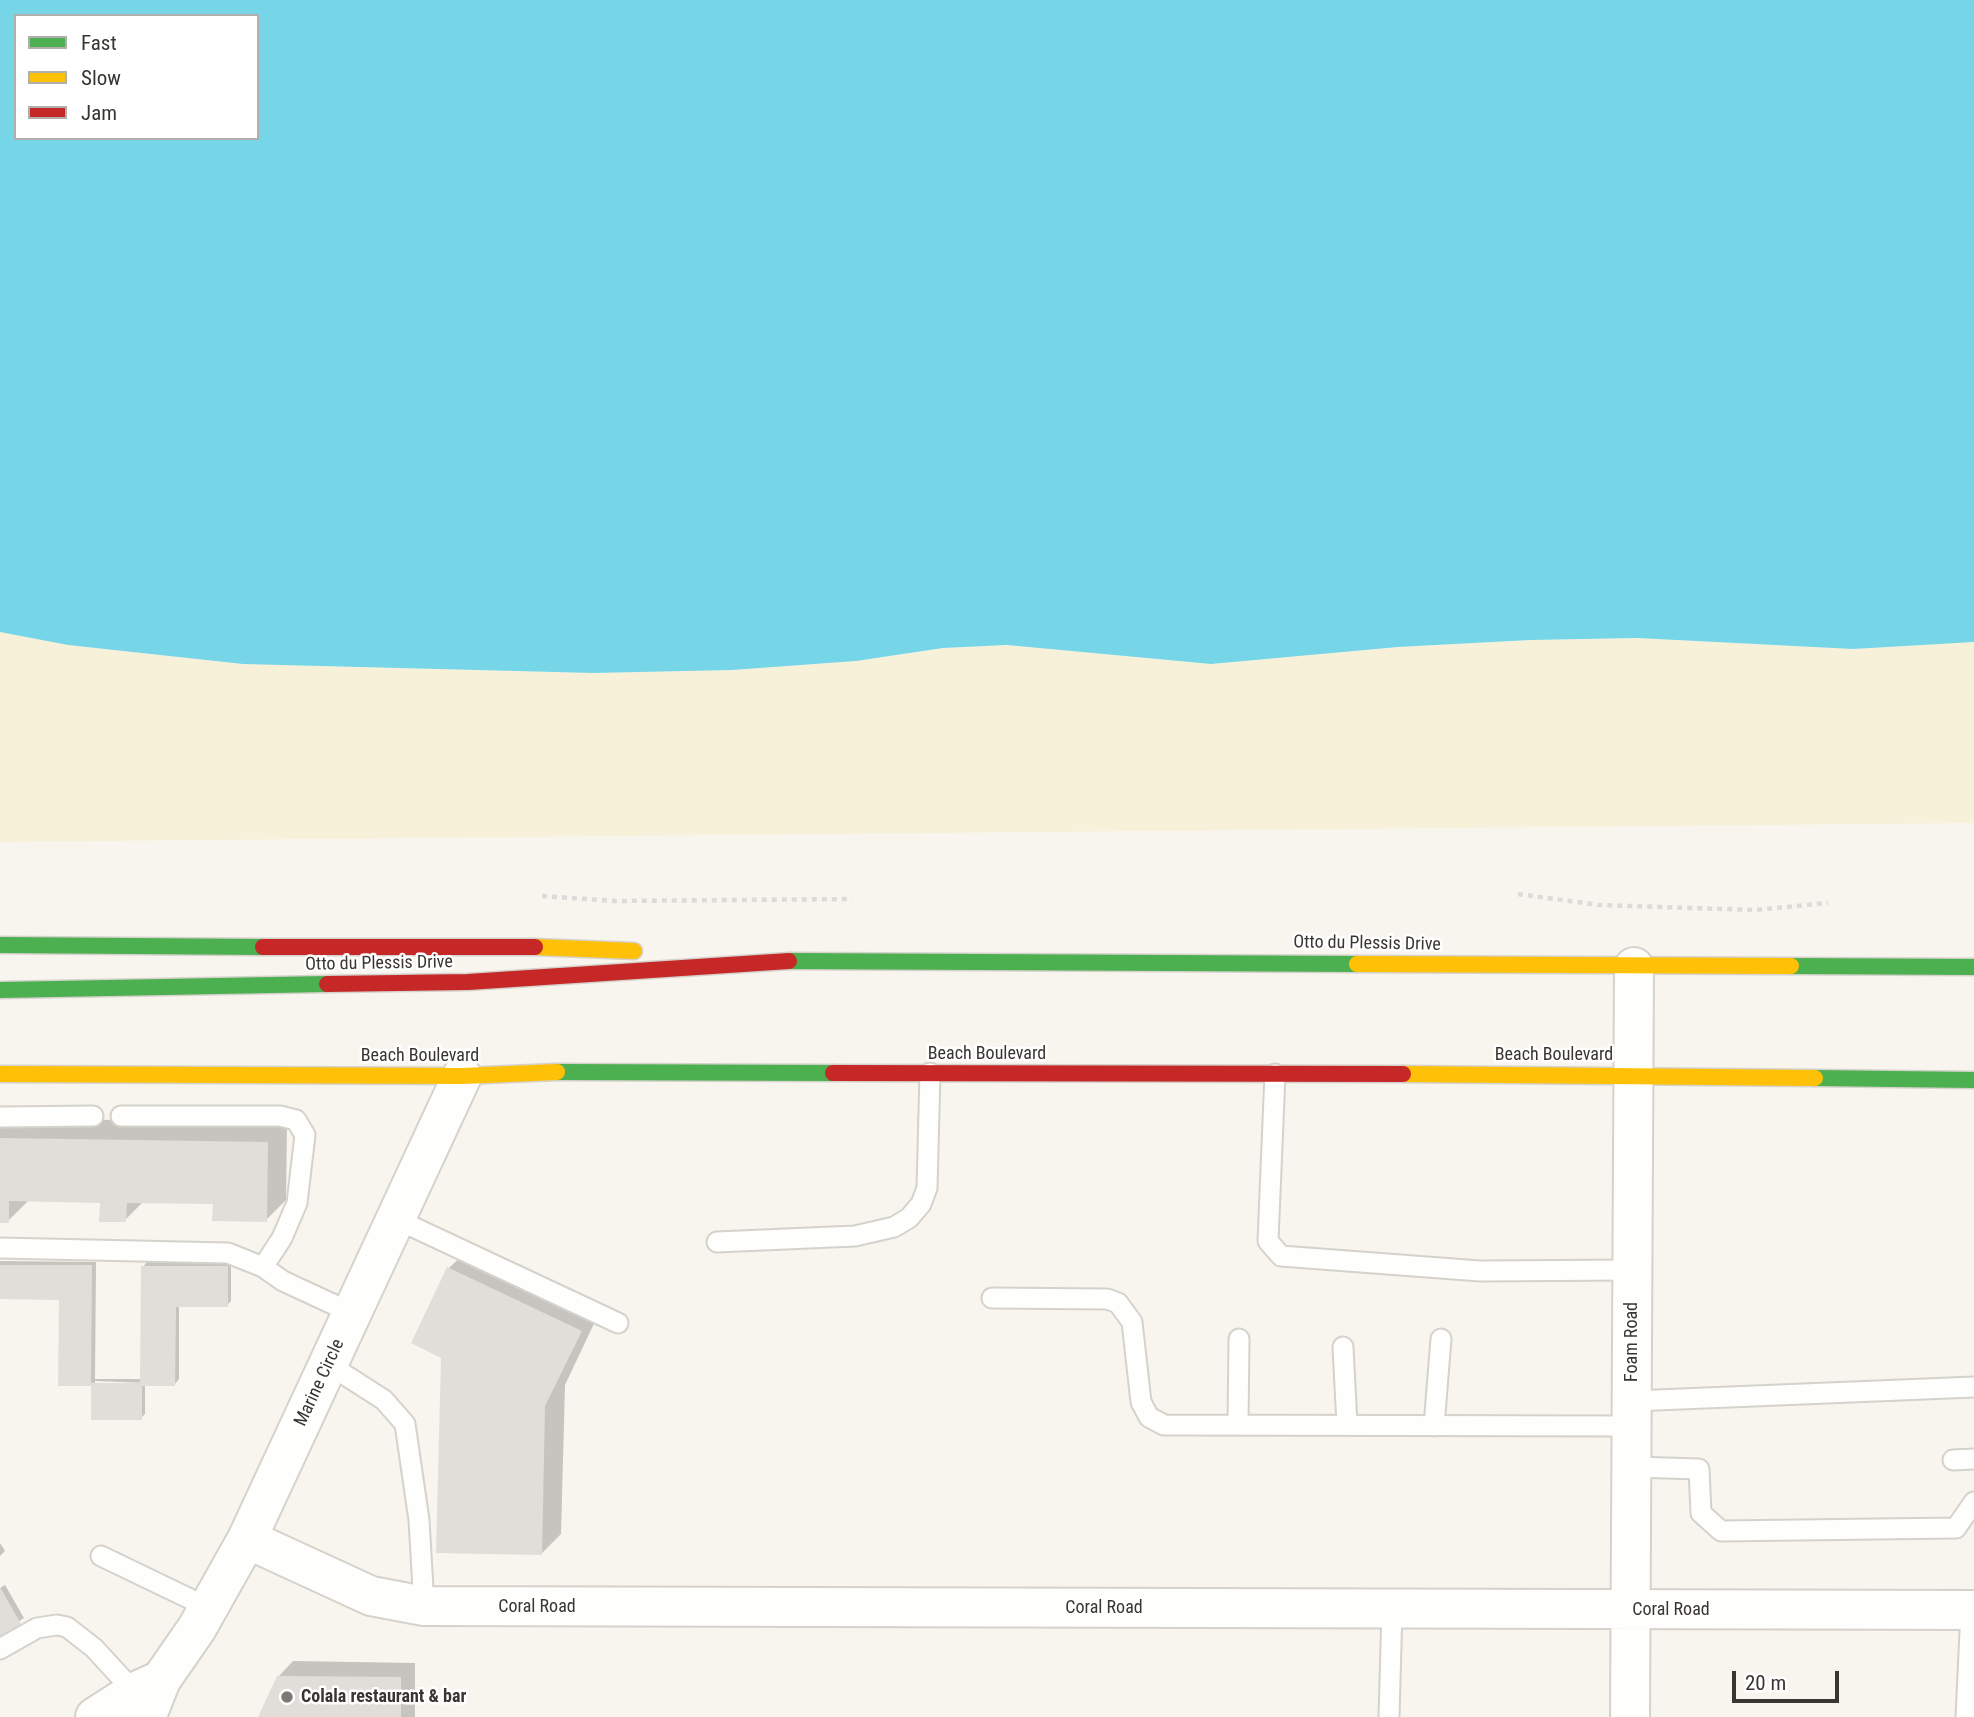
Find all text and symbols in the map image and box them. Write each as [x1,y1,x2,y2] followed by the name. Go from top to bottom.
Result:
[14,14,259,140] legend
[81,31,117,55] text: Fast
[81,66,121,90] text: Slow
[81,101,117,125] text: Jam
[1293,932,1441,956] street label: Otto du Plessis Drive
[305,952,453,976] street label: Otto du Plessis Drive
[928,1043,1046,1065] street label: Beach Boulevard
[1495,1044,1613,1066] street label: Beach Boulevard
[361,1045,479,1067] street label: Beach Boulevard
[1621,1302,1643,1382] street label: Foam Road
[290,1336,350,1430] street label: Marine Circle
[498,1596,576,1618] street label: Coral Road
[1065,1597,1143,1619] street label: Coral Road
[1632,1599,1710,1621] street label: Coral Road
[1736,1658,1843,1702] scale bar
[1745,1671,1786,1695] text: 20 m
[301,1686,466,1708] place label: Colala restaurant & bar
[279,1689,295,1705] marker: Colala restaurant & bar

